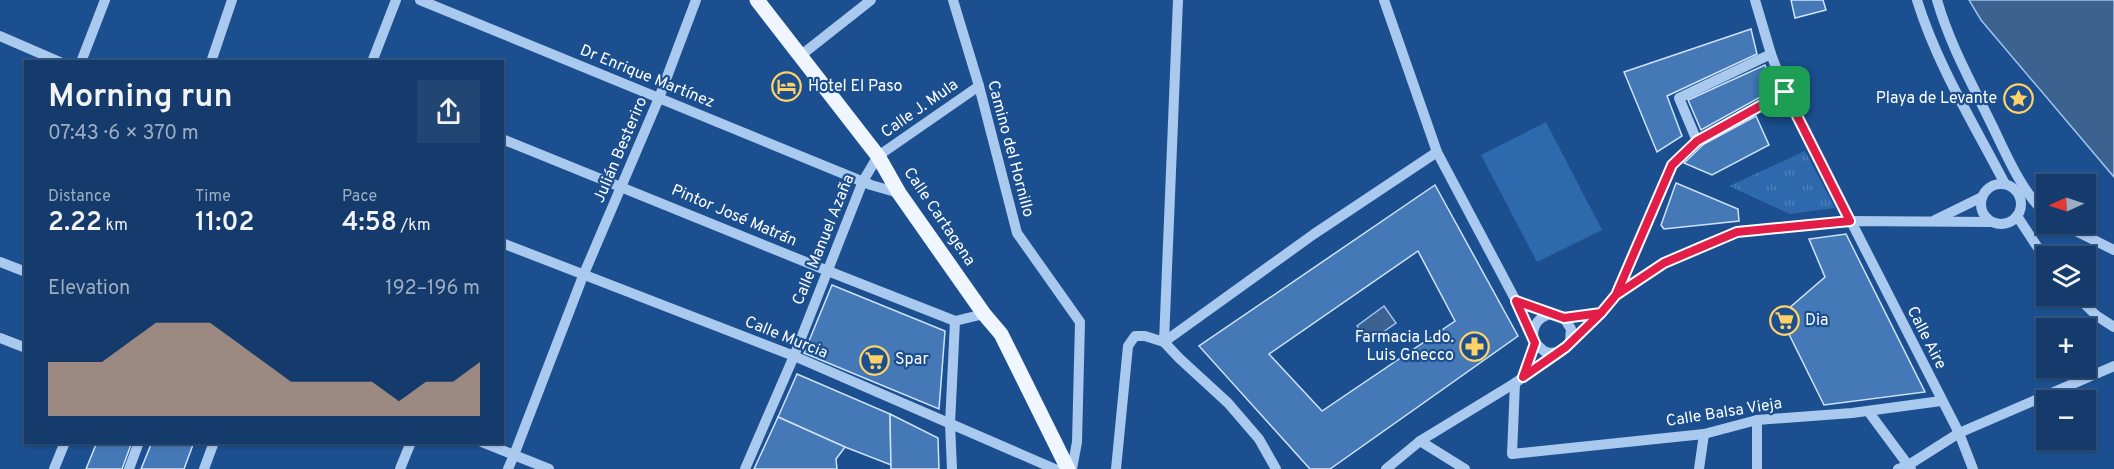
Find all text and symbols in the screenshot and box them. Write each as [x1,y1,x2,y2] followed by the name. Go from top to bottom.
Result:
[577,41,717,113] street label: Dr Enrique Martínez
[1759,66,1810,117] pin
[771,71,803,103] hotel icon: Hotel El Paso
[878,75,962,143] street label: Calle J. Mula
[1768,75,1801,108] icon: arrive
[48,77,233,119] text: Morning run
[808,77,903,97] place label: Hotel El Paso
[982,78,1038,220] street label: Camino del Hornillo
[417,80,480,143] button: share
[2002,83,2034,115] place icon: Playa de Levante
[1876,89,1997,109] place label: Playa de Levante
[590,94,652,206] street label: Julián Besteriro
[48,121,199,147] text: 07:43 · 6 × 370 m
[899,164,979,270] street label: Calle Cartagena
[789,172,859,308] street label: Calle Manuel Azaña
[2036,174,2096,234] north arrow
[2036,174,2096,450] map controls
[668,181,800,251] street label: Pintor José Matrán
[48,187,111,207] text: Distance
[195,187,231,207] text: Time
[342,187,377,207] text: Pace
[48,207,102,240] text: 2.22
[195,207,254,240] text: 11:02
[342,207,397,240] text: 4:58
[102,216,128,236] text: km
[397,216,430,236] text: /km
[2036,246,2096,306] button: layers
[48,276,130,302] text: Elevation
[385,276,480,302] text: 192–196 m
[1902,303,1950,373] street label: Calle Aire
[1768,305,1800,337] supermarket icon: Dia
[1805,311,1828,331] place label: Dia
[742,312,830,364] street label: Calle Murcia
[2036,318,2096,378] button: +
[1355,328,1454,366] place label: Farmacia Ldo. Luis Gnecco
[1459,331,1491,363] pharmacy icon: Farmacia Ldo. Luis Gnecco
[858,344,890,376] supermarket icon: Spar
[895,350,929,370] place label: Spar
[2036,390,2096,450] button: −
[1665,394,1783,432] street label: Calle Balsa Vieja

